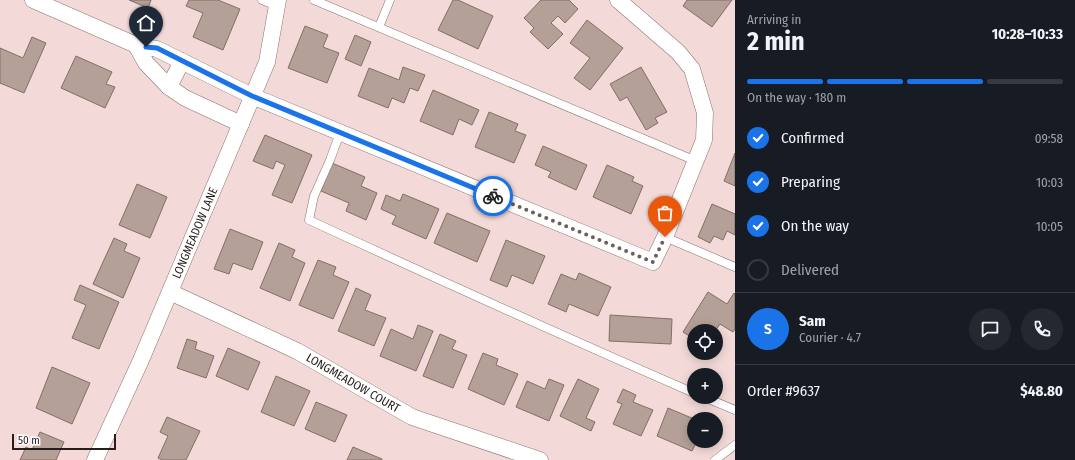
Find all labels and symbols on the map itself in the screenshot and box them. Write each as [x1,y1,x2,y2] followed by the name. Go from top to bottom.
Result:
[129,6,163,47] pin
[473,176,513,216] courier
[169,185,221,281] street label: LONGMEADOW LANE
[648,196,682,237] pin
[304,351,403,416] street label: LONGMEADOW COURT
[12,432,116,451] scale bar

